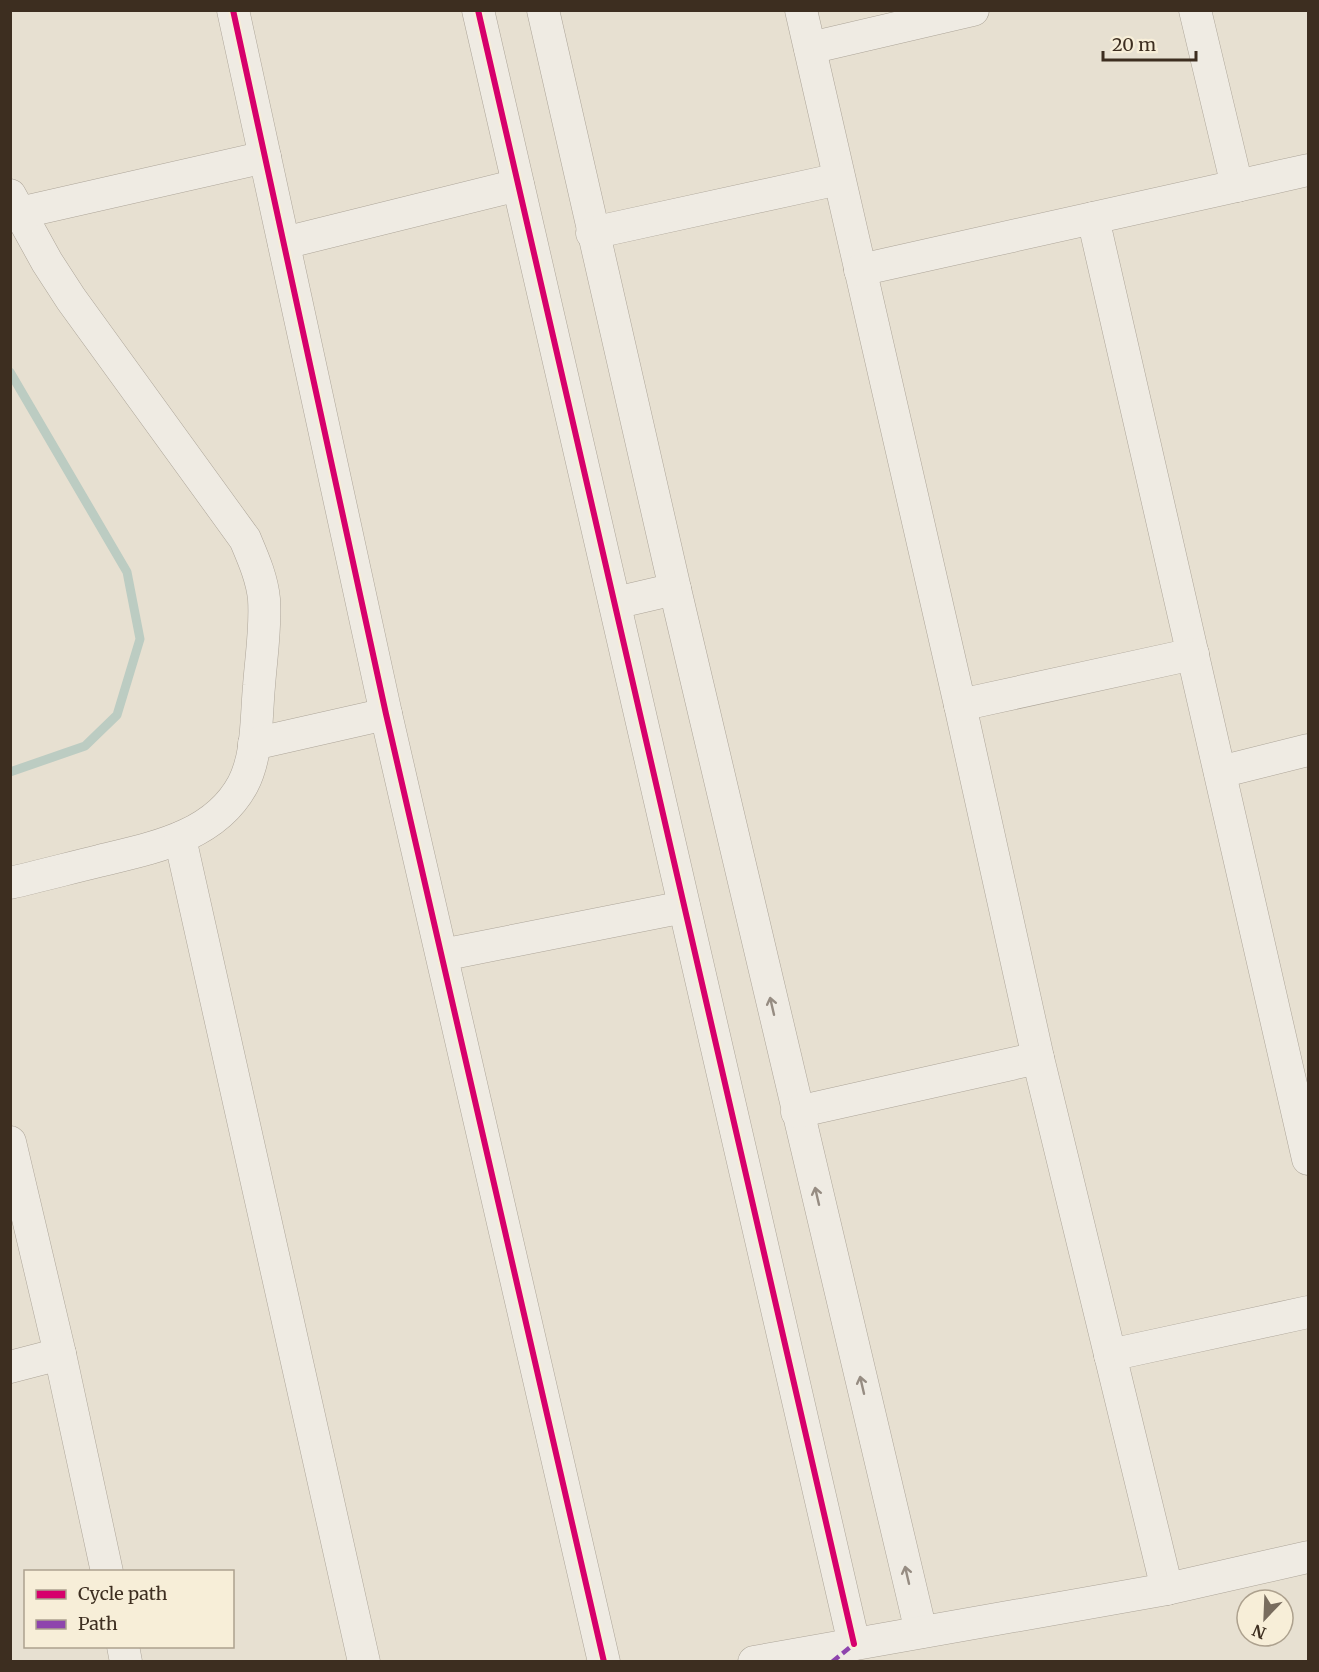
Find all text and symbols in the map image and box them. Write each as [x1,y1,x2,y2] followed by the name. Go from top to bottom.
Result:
[1103,24,1196,62] scale bar
[1112,33,1156,56] text: 20 m
[766,997,778,1016] one-way arrow
[811,1186,822,1206] one-way arrow
[856,1376,868,1395] one-way arrow
[901,1566,913,1585] one-way arrow
[24,1570,234,1648] legend
[78,1582,168,1605] text: Cycle path
[1235,1588,1295,1648] north arrow
[78,1612,118,1635] text: Path
[1249,1620,1269,1643] text: N

